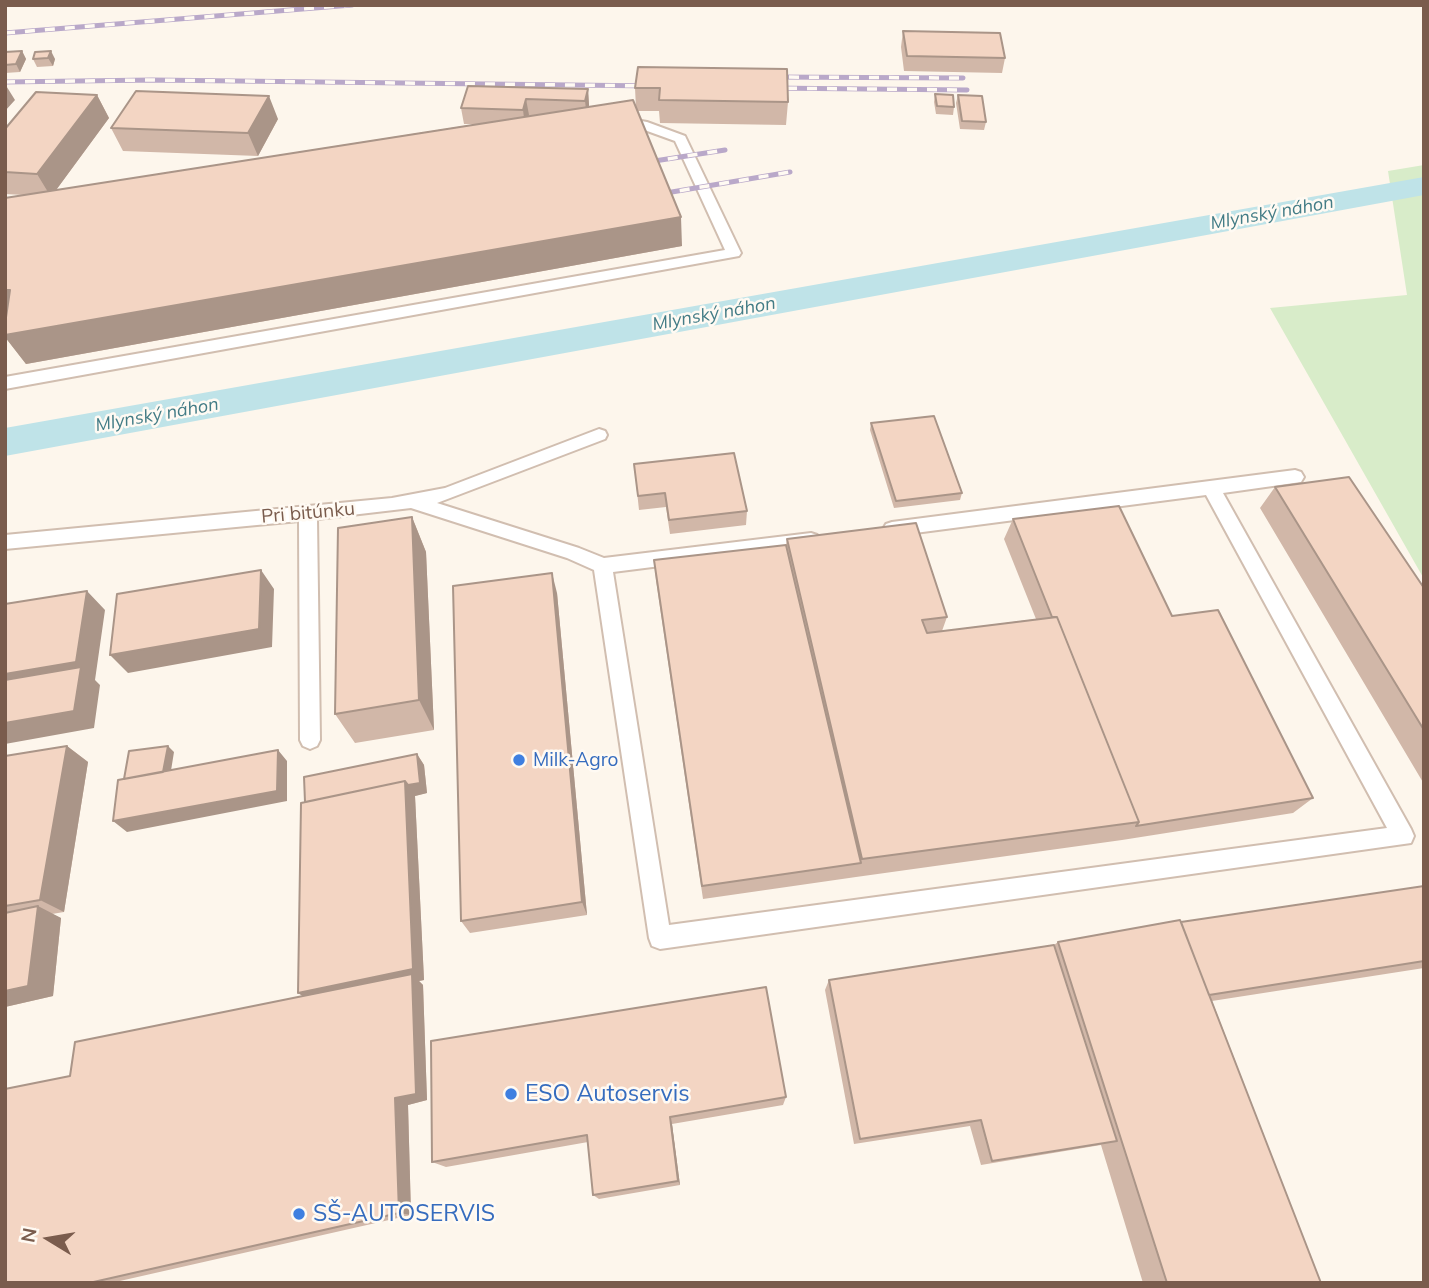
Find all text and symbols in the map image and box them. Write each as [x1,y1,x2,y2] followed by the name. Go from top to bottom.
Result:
[1209,192,1335,234] water label: Mlynský náhon
[651,293,777,335] water label: Mlynský náhon
[94,394,220,436] water label: Mlynský náhon
[260,498,356,528] street label: Pri bitúnku
[533,749,618,771] place label: Milk-Agro
[511,752,527,768] marker: Milk-Agro
[525,1080,690,1108] place label: ESO Autoservis
[503,1086,519,1102] marker: ESO Autoservis
[313,1200,495,1228] place label: SŠ-AUTOSERVIS
[14,1204,84,1274] north arrow
[291,1206,307,1222] marker: SŠ-AUTOSERVIS
[15,1226,42,1244] text: N

